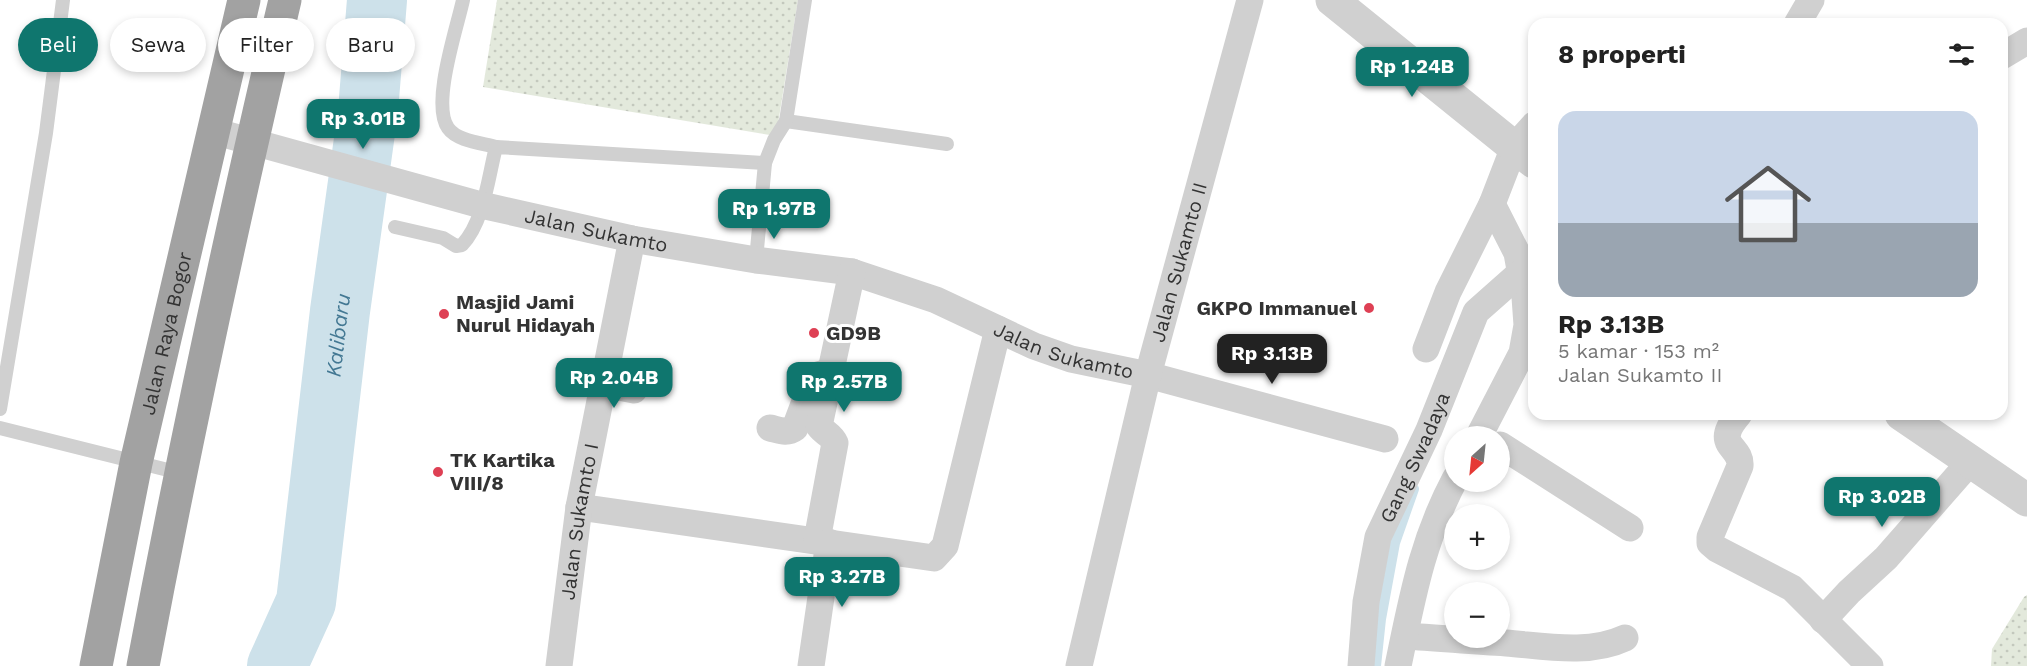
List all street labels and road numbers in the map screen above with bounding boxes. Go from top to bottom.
street label: Jalan Sukamto II [1146,180,1212,345]
street label: Jalan Sukamto [522,203,670,257]
street label: Jalan Raya Bogor [136,249,197,417]
street label: Jalan Sukamto [990,317,1136,384]
street label: Gang Swadaya [1375,389,1455,527]
street label: Jalan Sukamto I [555,441,603,601]

